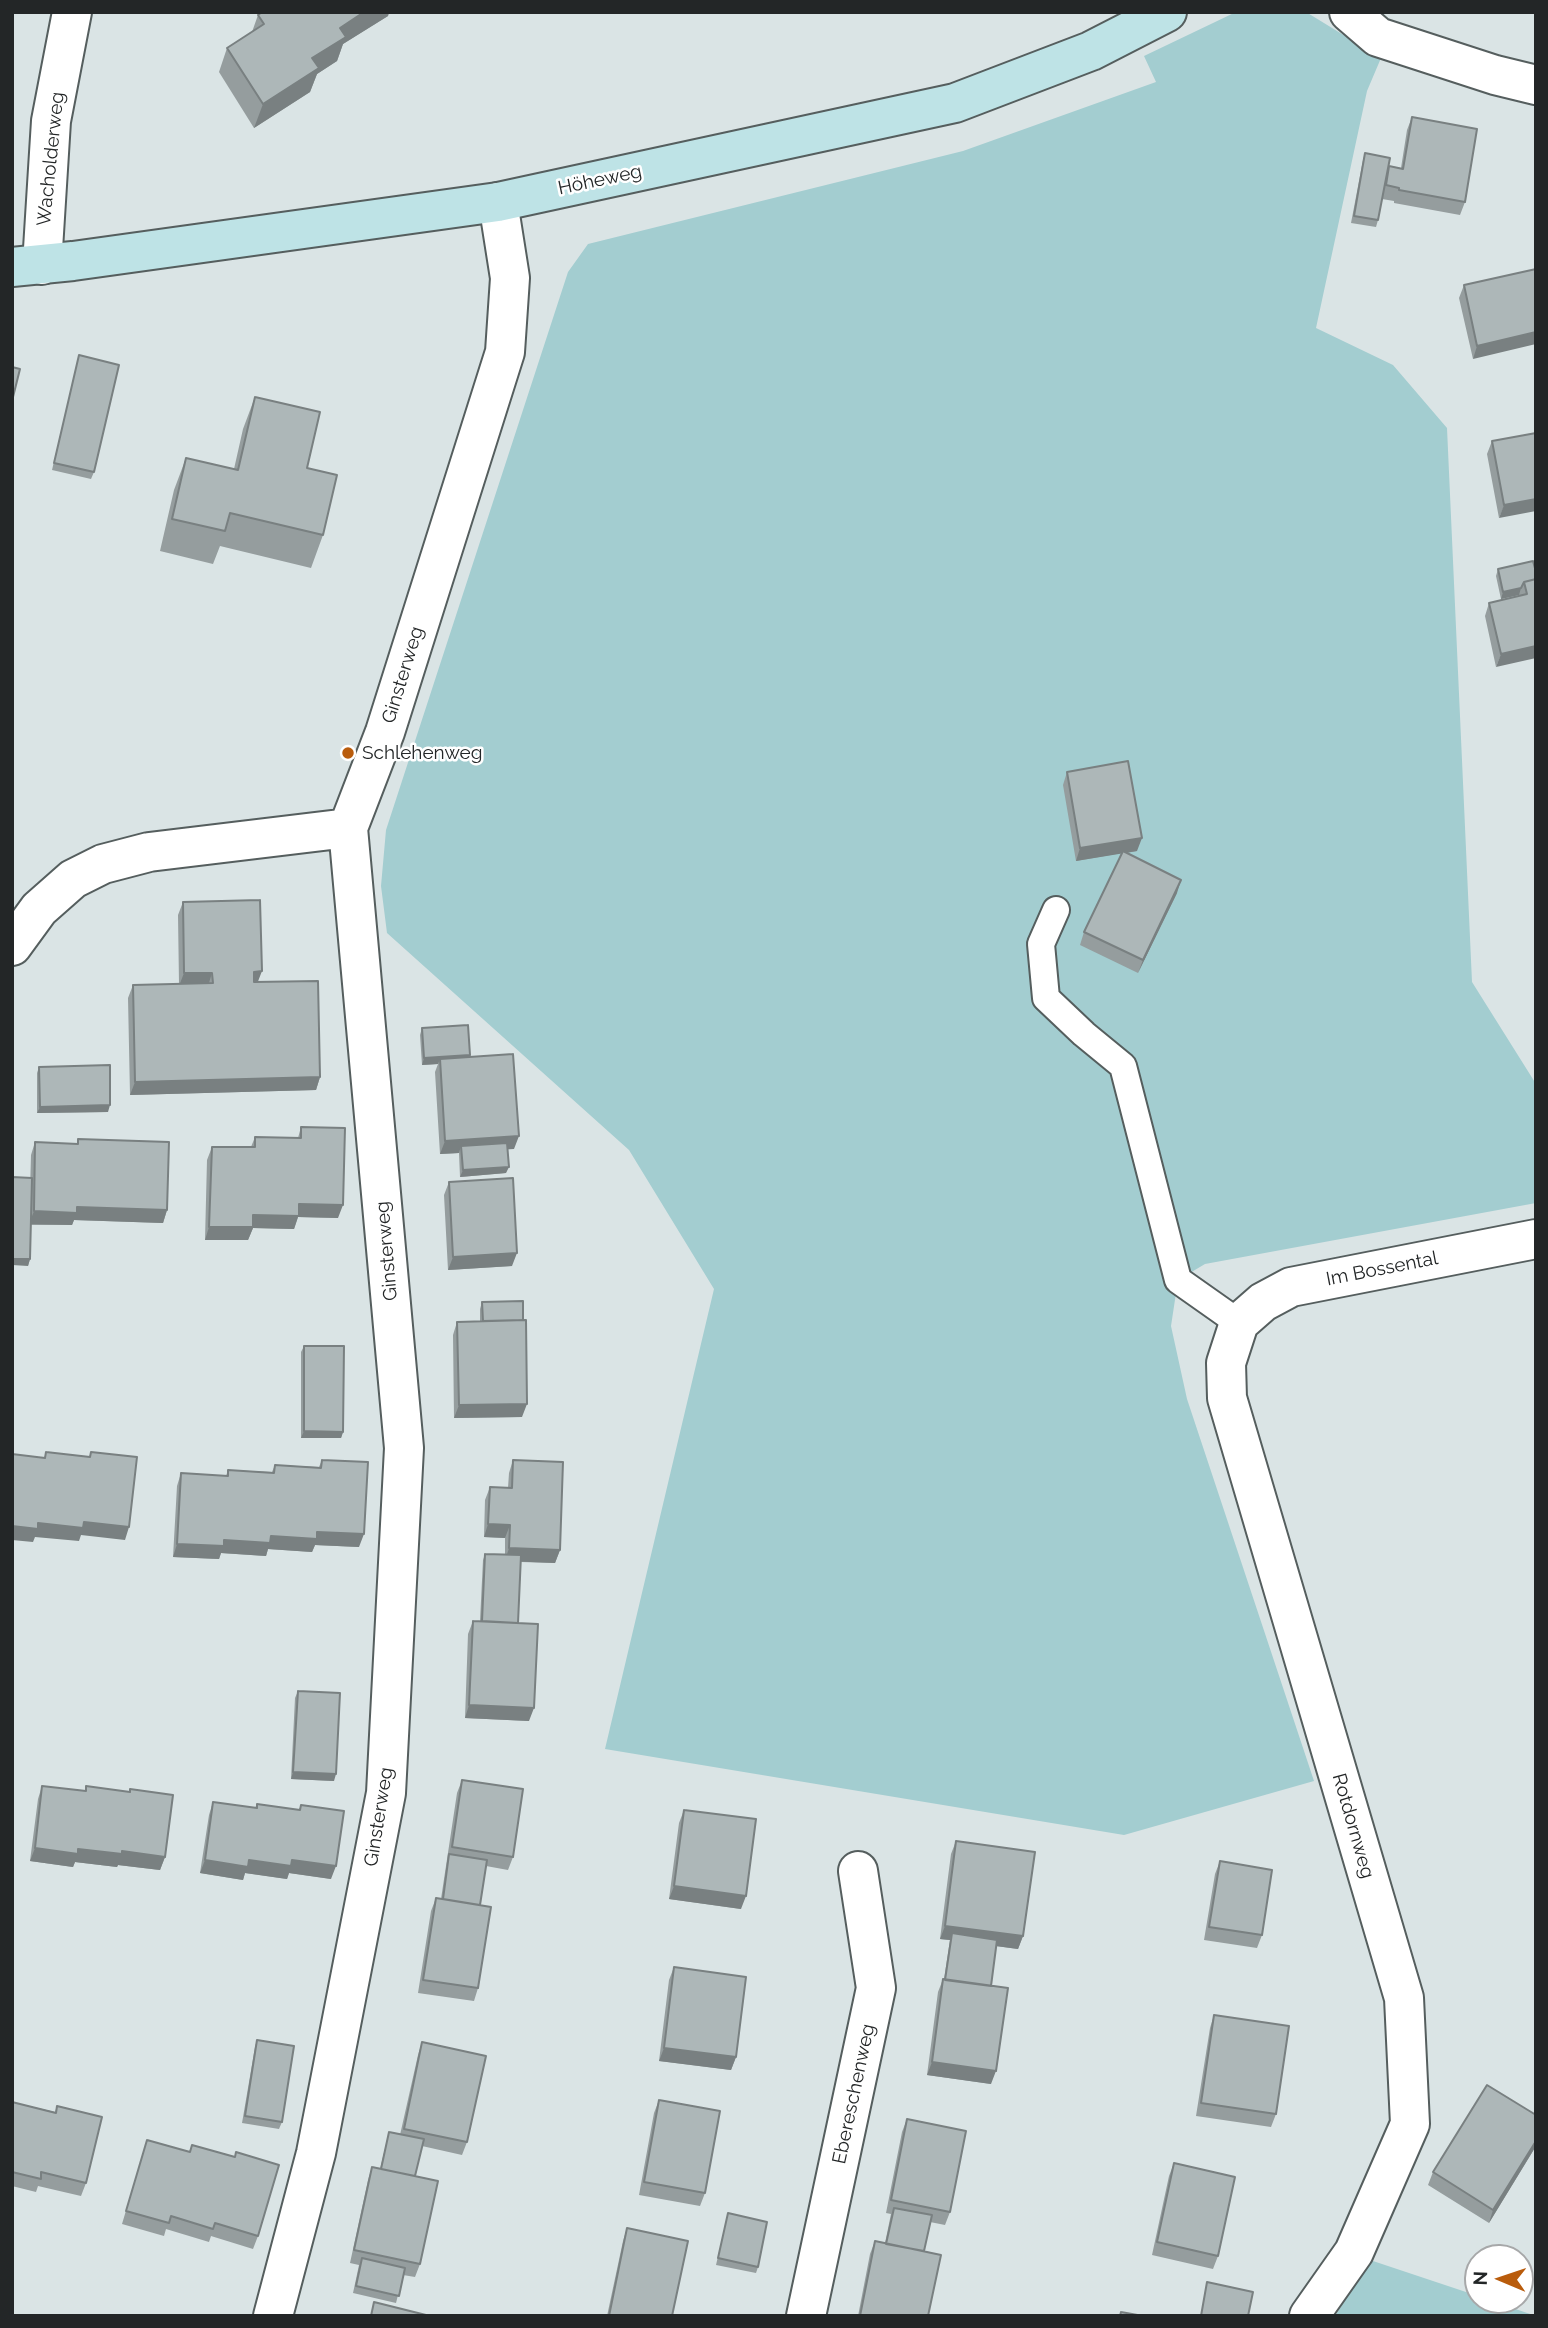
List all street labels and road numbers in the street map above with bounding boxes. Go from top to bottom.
street label: Wacholderweg [33,91,69,227]
street label: Höheweg [556,160,644,200]
street label: Ginsterweg [377,624,429,726]
street label: Ginsterweg [371,1200,403,1302]
street label: Im Bossental [1324,1247,1440,1291]
street label: Ginsterweg [360,1766,398,1868]
street label: Rotdornweg [1327,1771,1379,1881]
street label: Ebereschenweg [828,2022,880,2166]

